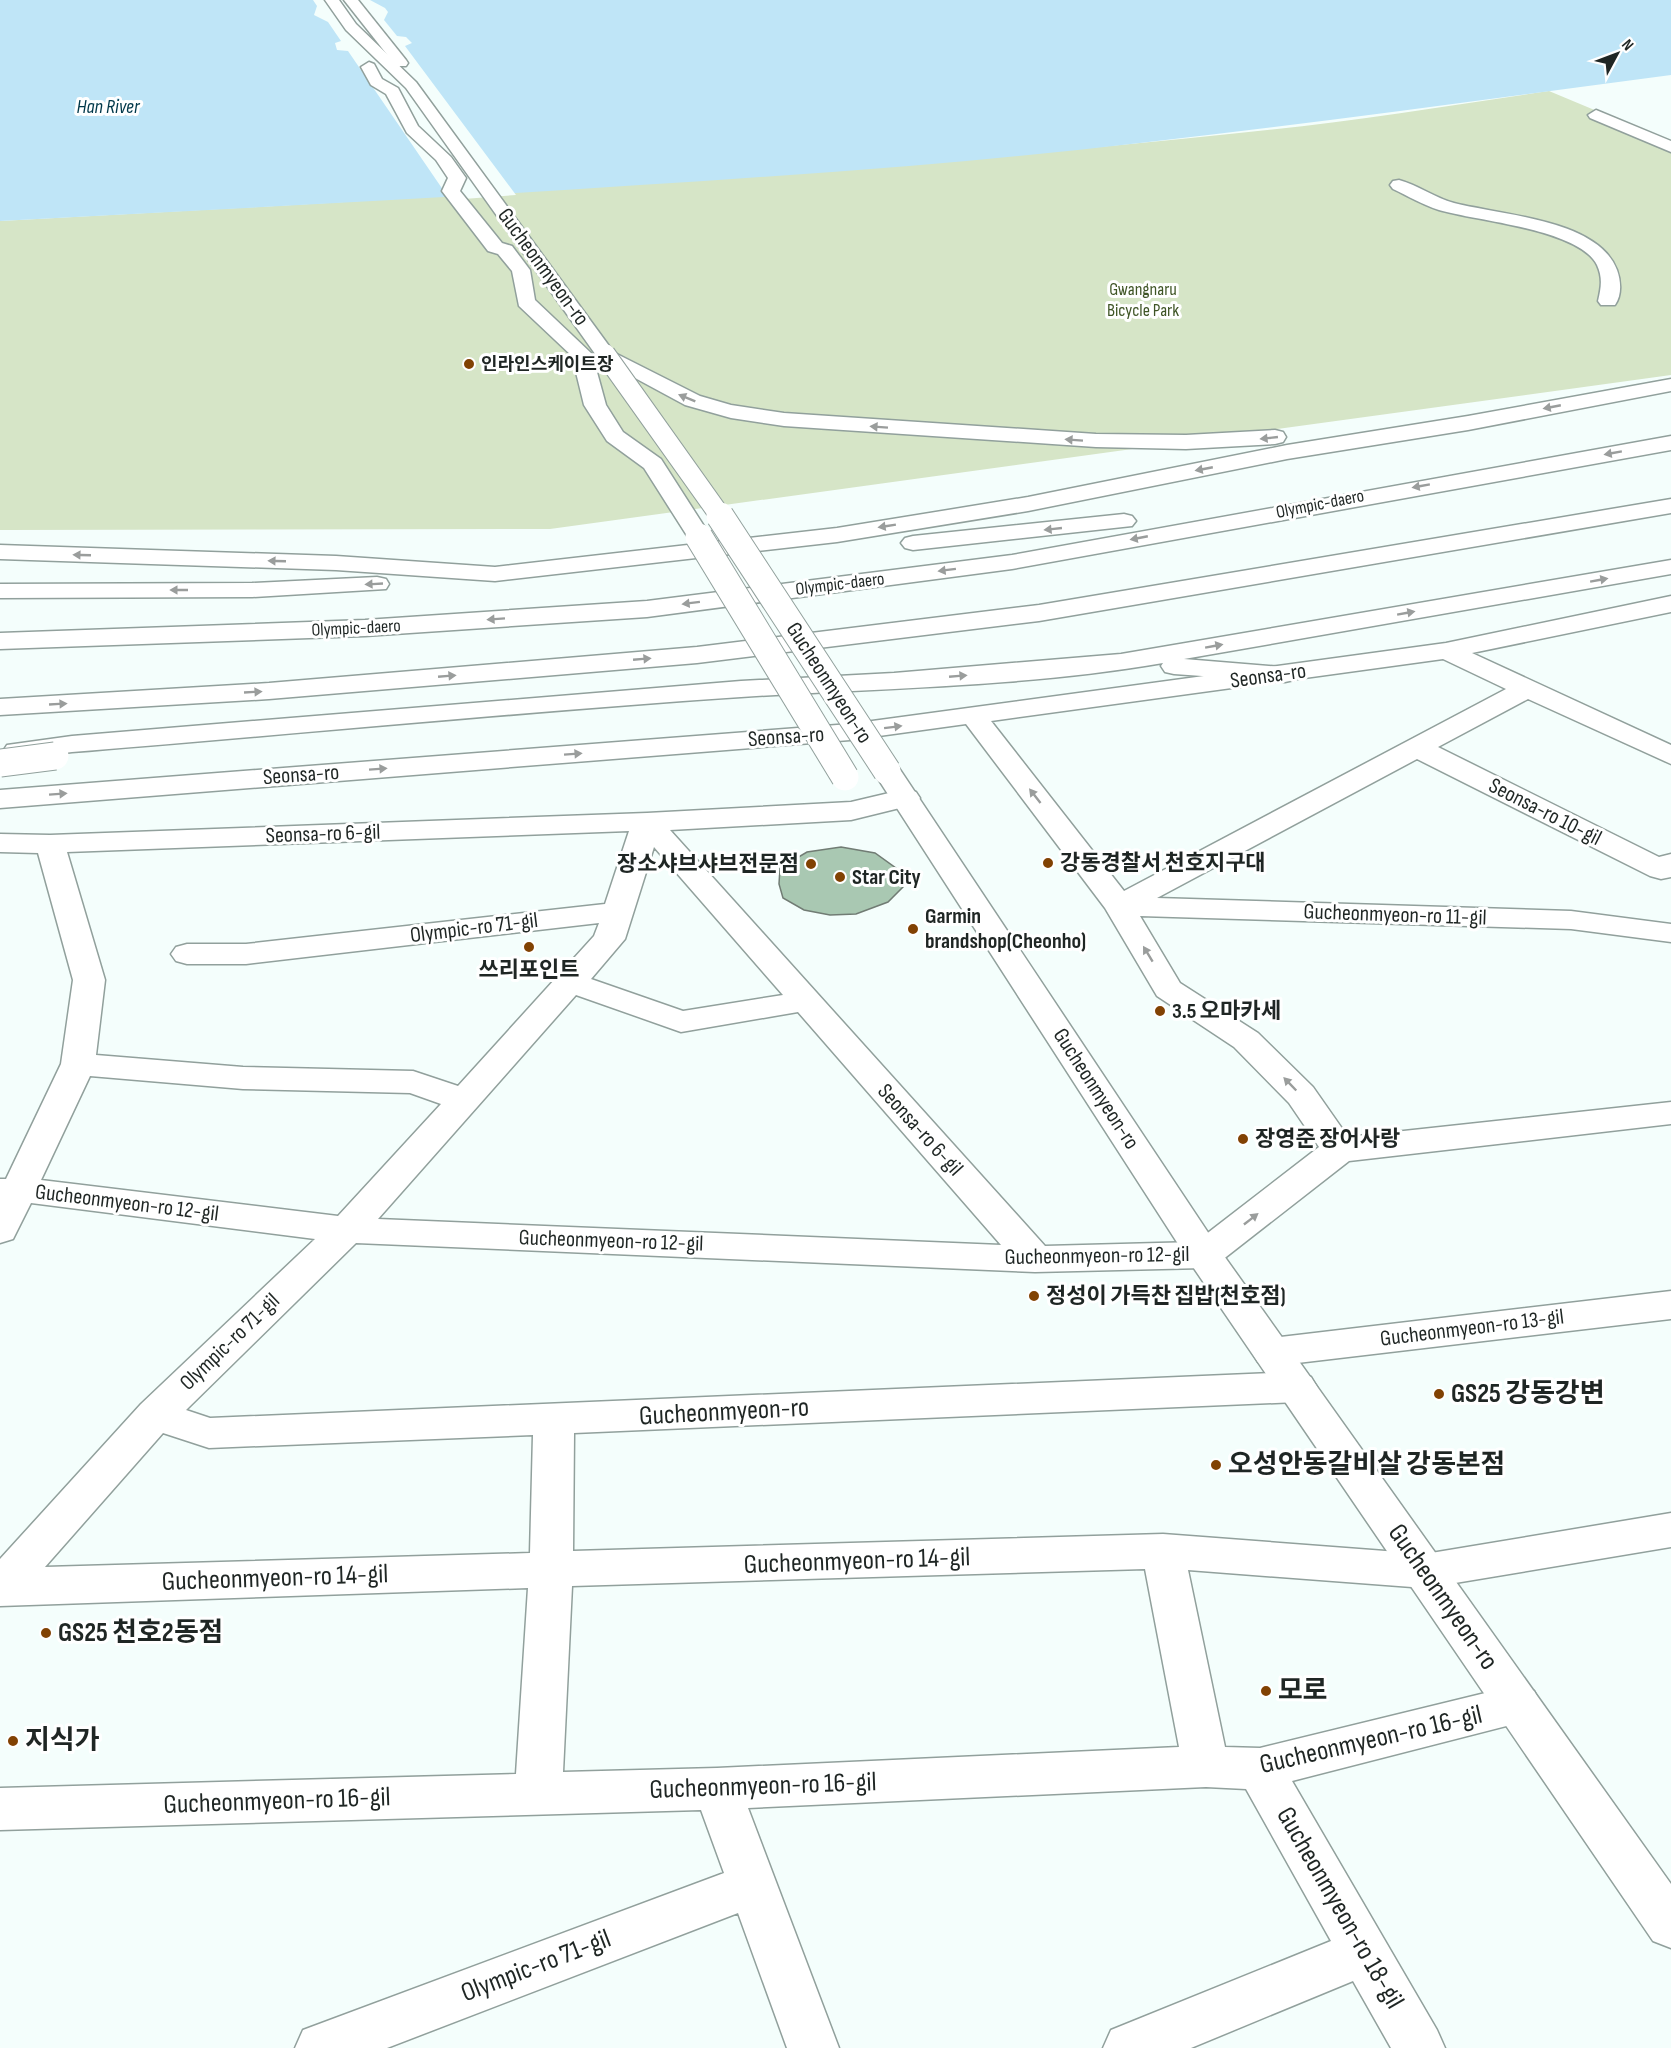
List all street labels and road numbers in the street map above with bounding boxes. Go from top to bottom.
street label: Gucheonmyeon-ro [491,203,595,331]
street label: Olympic-daero [1274,485,1366,523]
street label: Olympic-daero [794,568,886,600]
street label: Olympic-daero [311,615,401,641]
street label: Gucheonmyeon-ro [780,617,878,749]
street label: Seonsa-ro [1228,657,1308,695]
street label: Seonsa-ro [747,721,825,753]
street label: Seonsa-ro [262,759,340,791]
street label: Seonsa-ro 10-gil [1484,772,1606,852]
street label: Seonsa-ro 6-gil [265,819,381,849]
street label: Gucheonmyeon-ro 11-gil [1303,898,1487,932]
street label: Olympic-ro 71-gil [409,907,539,949]
street label: Gucheonmyeon-ro [1047,1023,1145,1155]
street label: Seonsa-ro 6-gil [872,1078,968,1182]
street label: Gucheonmyeon-ro 12-gil [34,1178,220,1228]
street label: Gucheonmyeon-ro 12-gil [518,1224,704,1258]
street label: Gucheonmyeon-ro 12-gil [1004,1241,1190,1271]
street label: Olympic-ro 71-gil [174,1288,286,1396]
street label: Gucheonmyeon-ro 13-gil [1379,1303,1565,1353]
street label: Gucheonmyeon-ro [638,1392,810,1432]
street label: Gucheonmyeon-ro [1381,1518,1505,1676]
street label: Gucheonmyeon-ro 14-gil [743,1541,971,1581]
street label: Gucheonmyeon-ro 14-gil [161,1558,389,1598]
street label: Gucheonmyeon-ro 16-gil [1257,1699,1485,1781]
street label: Gucheonmyeon-ro 16-gil [649,1766,877,1806]
street label: Gucheonmyeon-ro 16-gil [163,1781,391,1821]
street label: Gucheonmyeon-ro 18-gil [1269,1802,1411,2014]
street label: Olympic-ro 71-gil [457,1923,615,2009]

